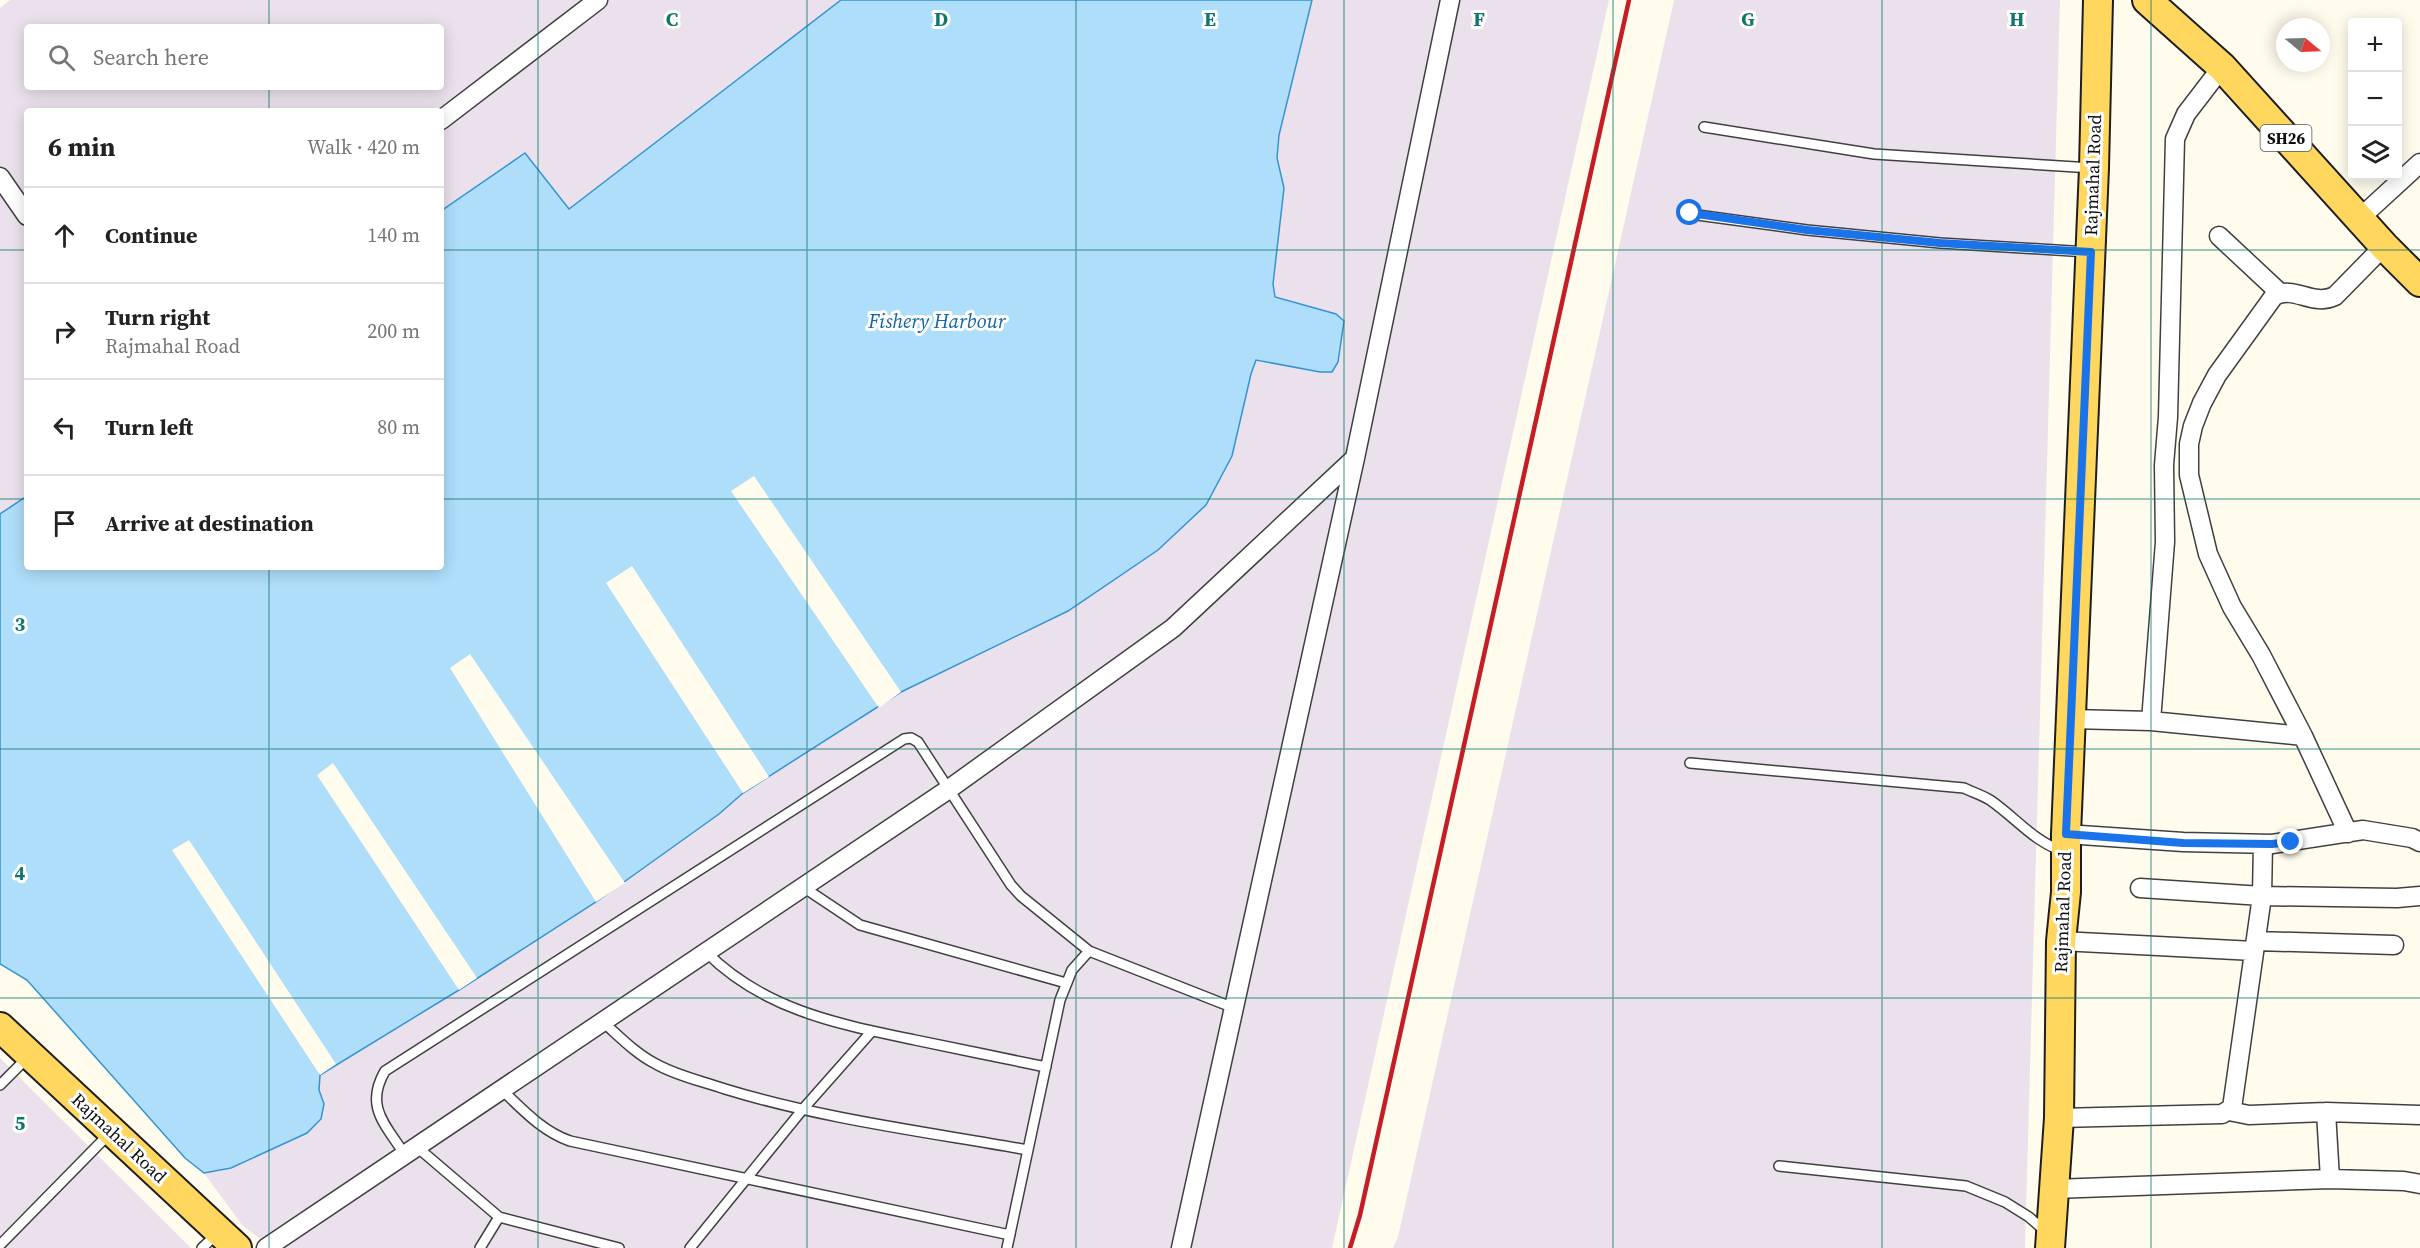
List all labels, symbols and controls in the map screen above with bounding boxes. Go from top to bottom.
text: C [666,5,678,33]
text: D [934,5,948,33]
text: E [1204,5,1216,33]
text: F [1473,5,1485,33]
text: G [1741,5,1755,33]
text: H [2009,5,2025,33]
north arrow [2276,18,2330,72]
map controls [2348,18,2402,180]
button: + [2348,18,2402,72]
search box [24,24,444,90]
icon: search [45,41,78,74]
text: Search here [93,42,209,72]
button: − [2348,72,2402,126]
street label: Rajmahal Road [2078,114,2107,236]
road number: SH26 [2260,125,2312,151]
button: layers [2348,126,2402,180]
text: 6 min [48,129,115,165]
text: Walk · 420 m [307,133,420,161]
route start [1676,199,1702,225]
icon: ahead [48,219,81,252]
text: Continue [105,220,198,250]
text: 140 m [367,221,420,249]
text: Turn right [105,302,210,332]
water label: Fishery Harbour [867,307,1007,335]
icon: right [48,315,81,348]
text: 200 m [367,317,420,345]
text: Rajmahal Road [105,332,240,360]
icon: left [48,411,81,444]
text: Turn left [105,412,193,442]
text: 80 m [377,413,420,441]
icon: arrive [48,507,81,540]
text: Arrive at destination [105,508,314,538]
text: 3 [15,610,26,638]
route end [2277,828,2303,854]
street label: Rajmahal Road [2048,851,2077,973]
text: 4 [15,859,26,887]
street label: Rajmahal Road [66,1087,172,1188]
text: 5 [15,1109,26,1137]

